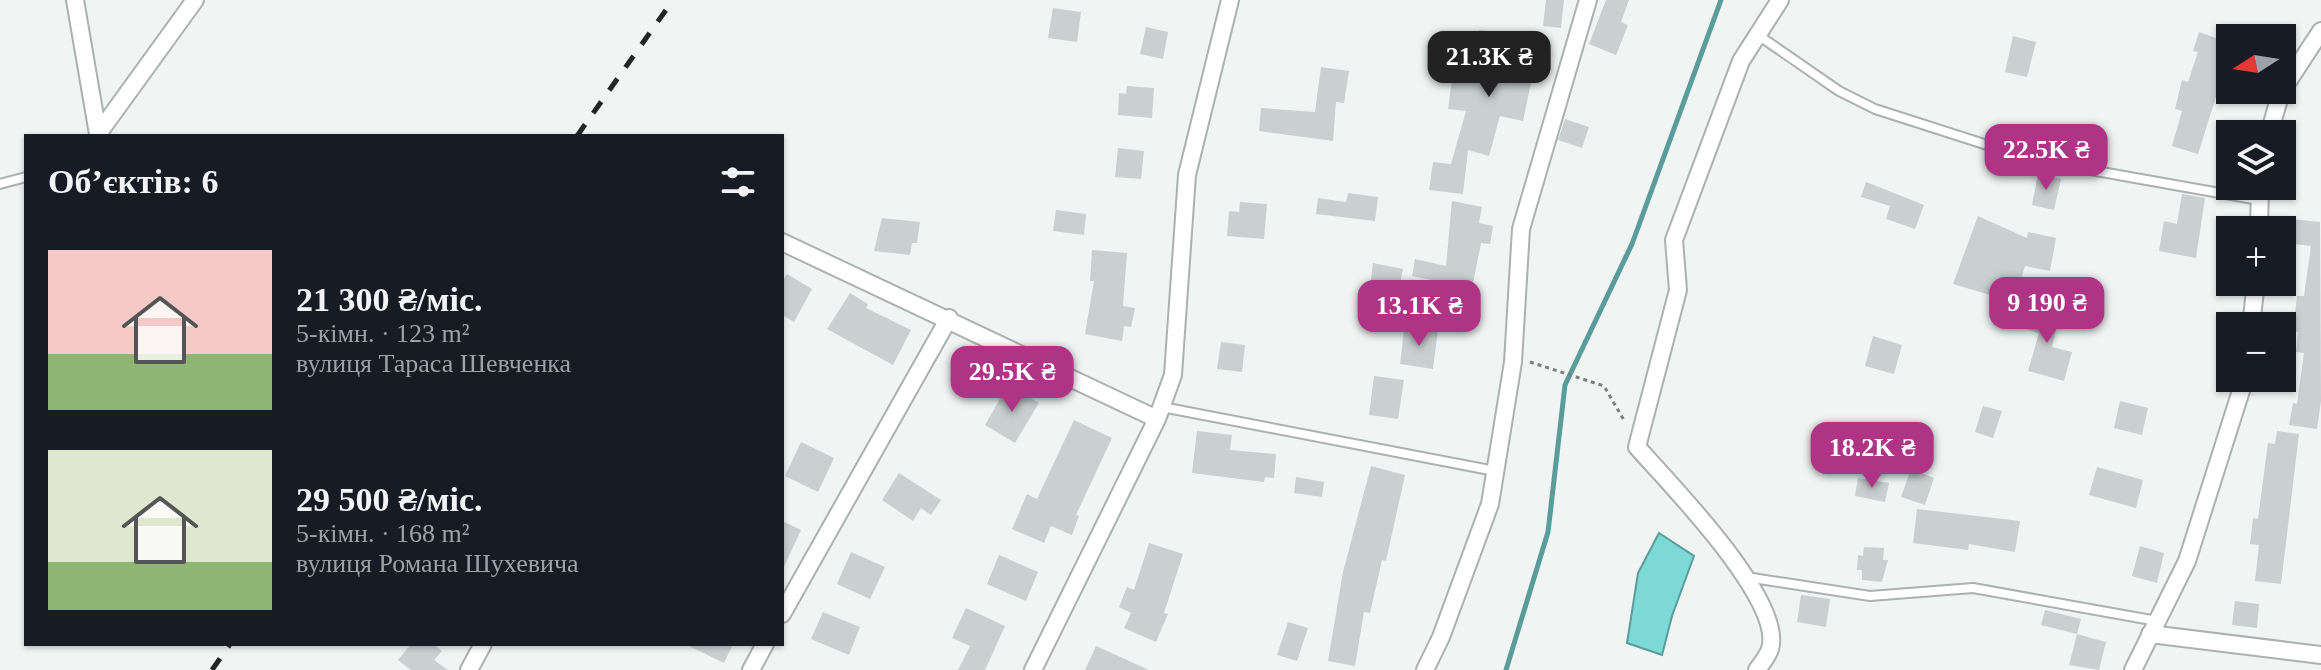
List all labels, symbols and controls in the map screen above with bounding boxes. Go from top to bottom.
north arrow [2216,24,2296,104]
map controls [2216,24,2296,392]
pin: 21.3K ₴ [1415,31,1563,99]
text: 21.3K ₴ [1446,42,1532,71]
button: layers [2216,120,2296,200]
pin: 22.5K ₴ [1972,124,2120,192]
text: 22.5K ₴ [2003,135,2089,164]
icon: filters [716,160,760,204]
text: Об’єктів: 6 [48,163,218,200]
button: + [2216,216,2296,296]
pin: 9 190 ₴ [1973,277,2121,345]
pin: 13.1K ₴ [1345,280,1493,348]
text: 21 300 ₴/міс. [296,281,483,318]
icon: home [112,282,208,378]
text: 9 190 ₴ [2007,288,2087,317]
text: 13.1K ₴ [1376,291,1462,320]
button: − [2216,312,2296,392]
text: 5-кімн. · 123 m² [296,319,470,348]
pin: 29.5K ₴ [938,346,1086,414]
text: вулиця Тараса Шевченка [296,349,571,378]
text: 29.5K ₴ [969,357,1055,386]
pin: 18.2K ₴ [1798,422,1946,490]
text: 18.2K ₴ [1829,433,1915,462]
text: 29 500 ₴/міс. [296,481,483,518]
icon: home [112,482,208,578]
text: 5-кімн. · 168 m² [296,519,470,548]
text: вулиця Романа Шухевича [296,549,579,578]

